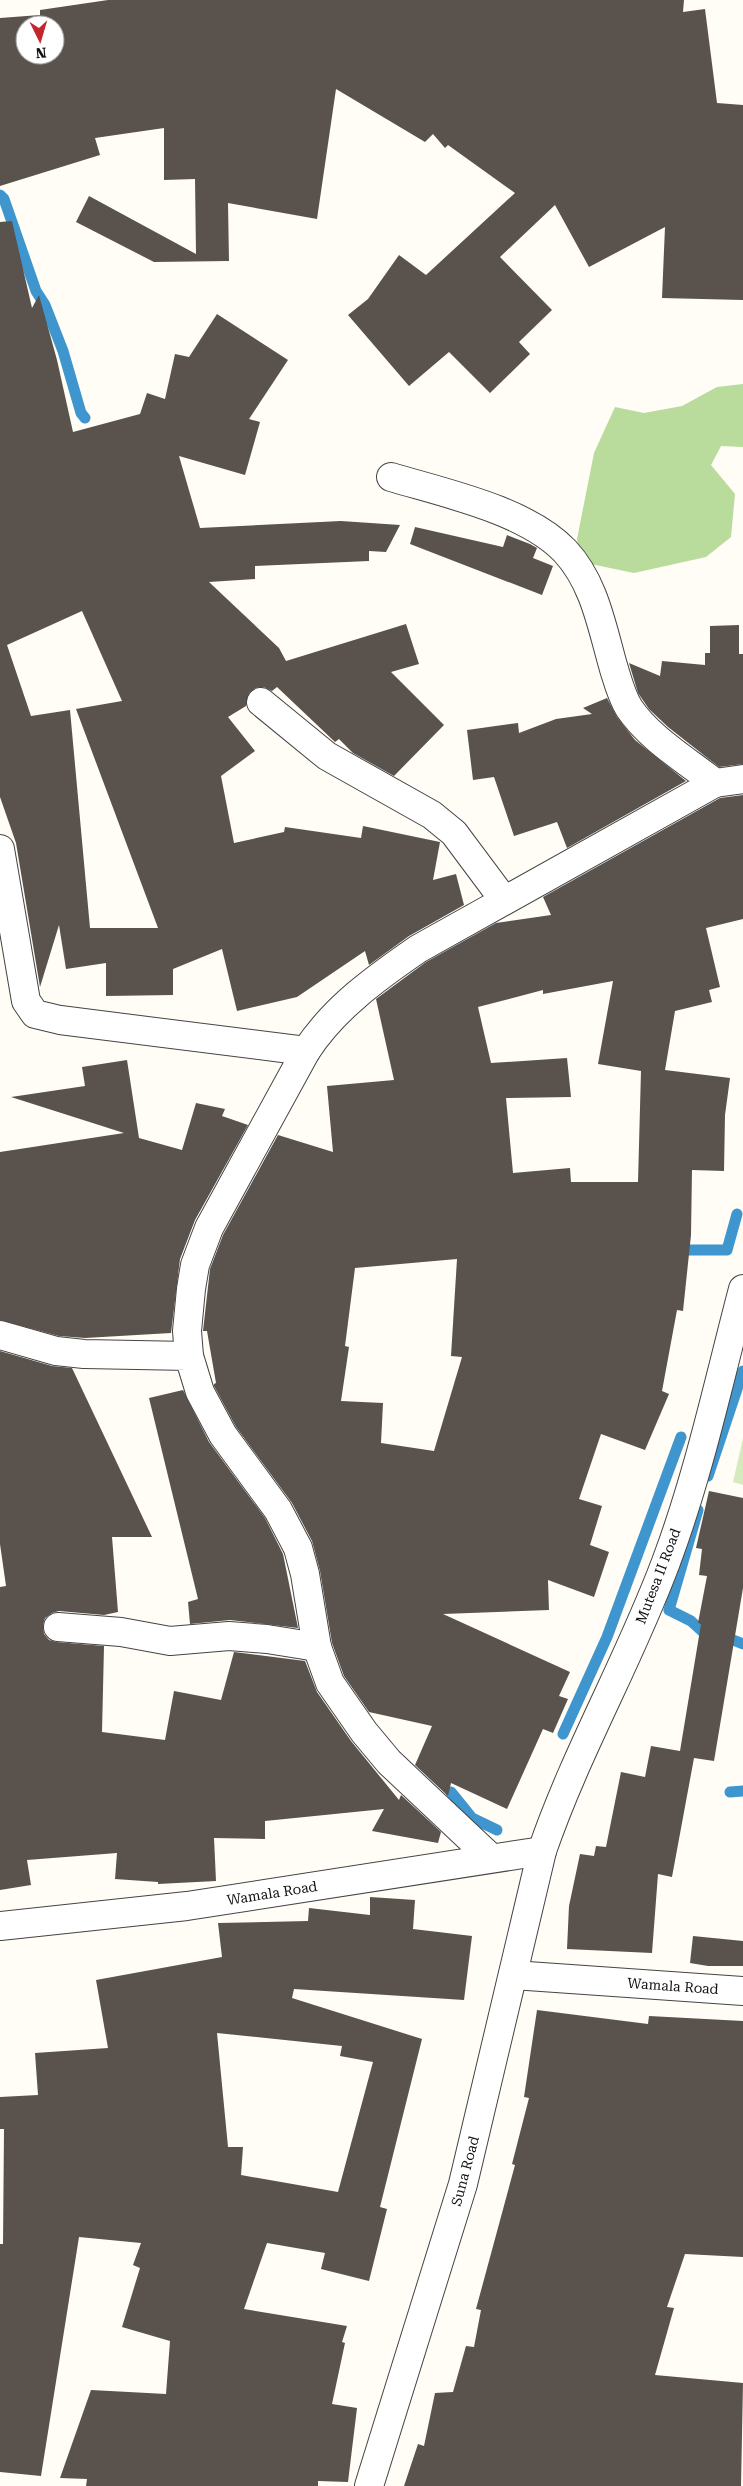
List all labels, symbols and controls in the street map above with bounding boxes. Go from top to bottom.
north arrow [15,15,65,65]
text: N [35,45,47,61]
street label: Mutesa II Road [632,1526,684,1626]
street label: Wamala Road [226,1878,318,1908]
street label: Wamala Road [627,1975,719,1997]
street label: Suna Road [448,2134,482,2208]

